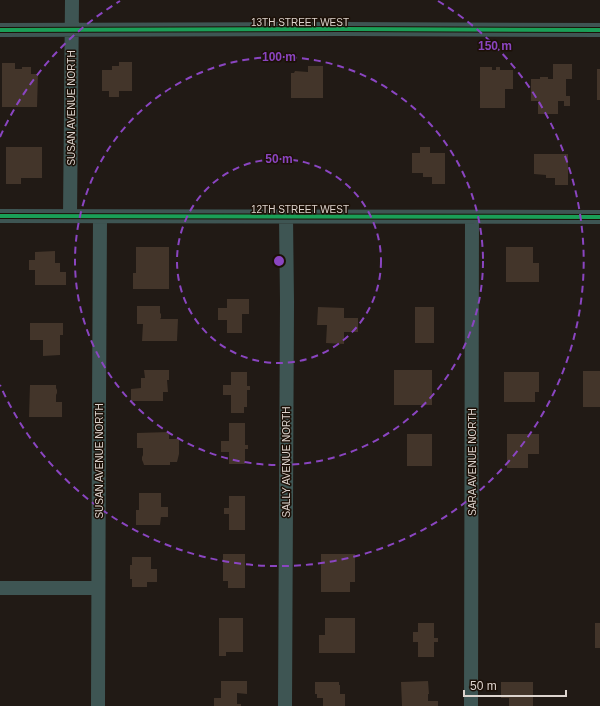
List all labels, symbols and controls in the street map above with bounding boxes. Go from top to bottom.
street label: 13TH STREET WEST [251,17,349,28]
text: 150 m [478,39,512,53]
street label: SUSAN AVENUE NORTH [66,50,77,166]
text: 100 m [262,50,296,64]
text: 50 m [265,152,293,166]
street label: 12TH STREET WEST [251,204,349,215]
centre of rings [272,254,286,268]
street label: SUSAN AVENUE NORTH [94,403,105,519]
street label: SALLY AVENUE NORTH [281,407,292,517]
street label: SARA AVENUE NORTH [467,408,478,516]
scale bar [464,672,566,698]
text: 50 m [470,679,497,693]

